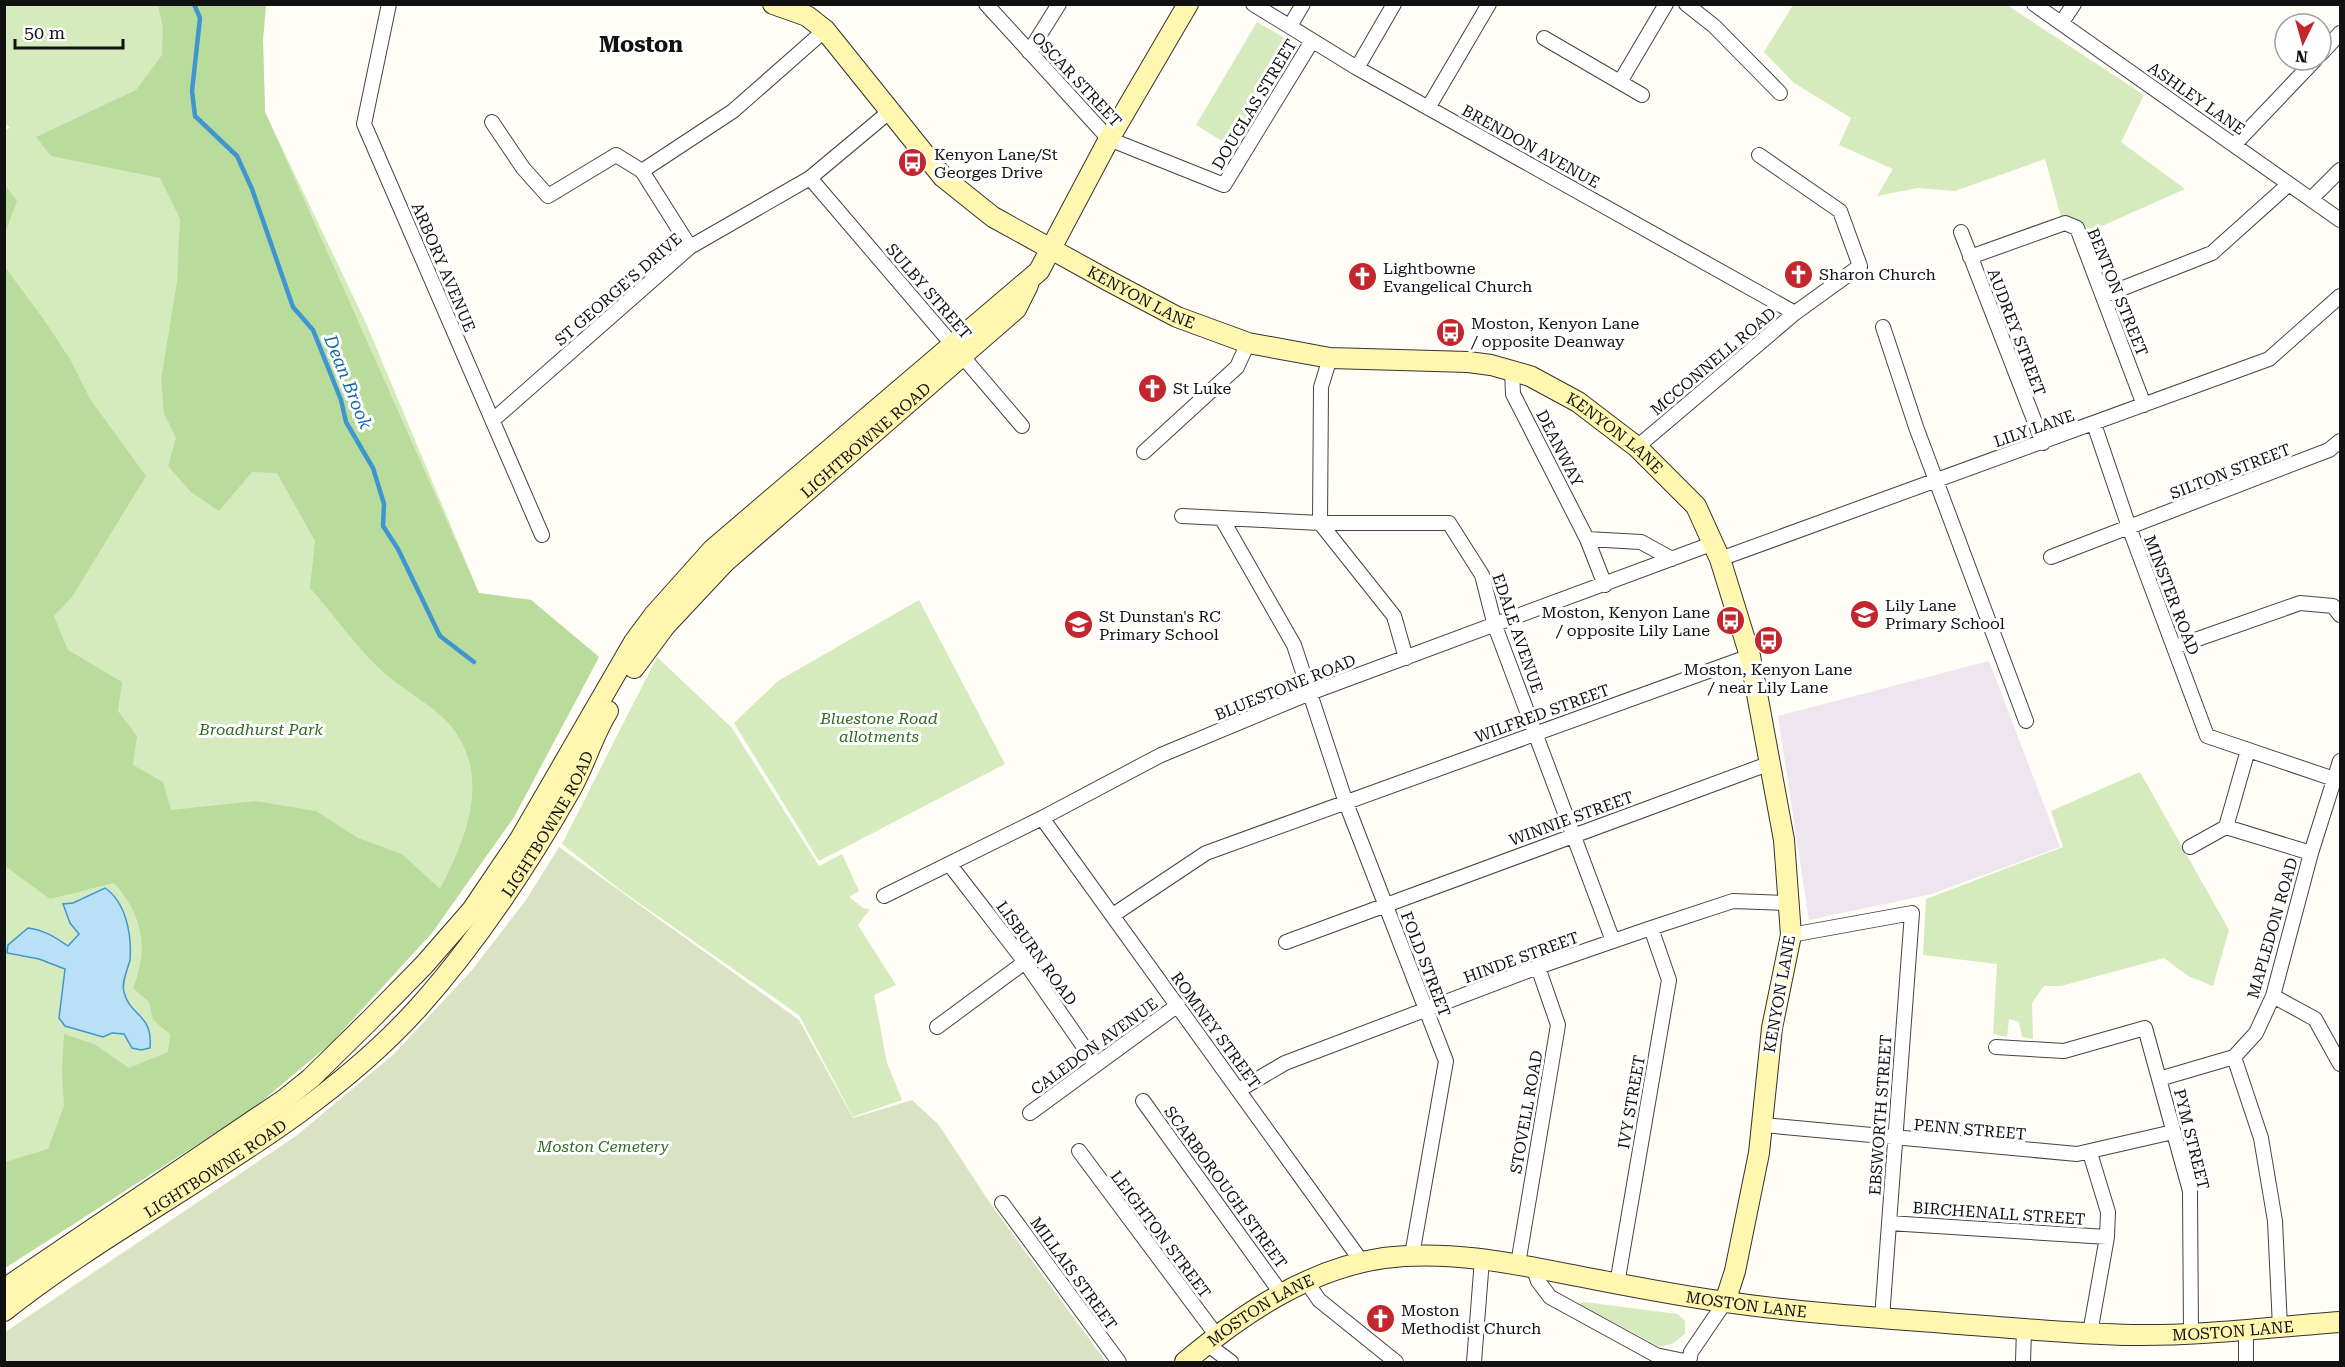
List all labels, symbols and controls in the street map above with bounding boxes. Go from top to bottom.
scale bar [15,12,123,50]
north arrow [2273,12,2333,72]
text: 50 m [24,22,65,43]
street label: OSCAR STREET [1028,28,1126,131]
district label: Moston [599,32,683,57]
street label: DOUGLAS STREET [1208,36,1301,173]
text: N [2295,46,2309,66]
street label: ASHLEY LANE [2145,58,2249,139]
street label: BRENDON AVENUE [1459,101,1603,192]
place label: Kenyon Lane/St Georges Drive [934,145,1058,182]
bus stop icon: Kenyon Lane/St Georges Drive [897,147,929,179]
street label: ARBORY AVENUE [408,200,479,335]
street label: BENTON STREET [2083,225,2152,359]
street label: ST GEORGE'S DRIVE [551,229,686,350]
street label: SULBY STREET [882,240,976,343]
church icon: Sharon Church [1782,258,1814,290]
place label: Lightbowne Evangelical Church [1383,259,1532,296]
church icon: Lightbowne Evangelical Church [1346,261,1378,293]
street label: KENYON LANE [1084,262,1198,333]
place label: Sharon Church [1819,265,1936,284]
street label: AUDREY STREET [1984,266,2050,399]
street label: MCCONNELL ROAD [1647,303,1780,419]
place label: Moston, Kenyon Lane / opposite Deanway [1470,314,1640,351]
bus stop icon: Moston, Kenyon Lane / opposite Deanway [1434,316,1466,348]
water label: Dean Brook [320,331,377,432]
church icon: St Luke [1136,372,1168,404]
street label: LIGHTBOWNE ROAD [797,379,935,502]
place label: St Luke [1173,379,1231,398]
street label: KENYON LANE [1563,389,1667,477]
street label: LILY LANE [1991,406,2077,451]
street label: DEANWAY [1532,407,1587,490]
street label: SILTON STREET [2167,440,2293,503]
street label: MINSTER ROAD [2140,533,2203,658]
street label: EDALE AVENUE [1488,571,1547,696]
place label: Lily Lane Primary School [1885,596,2005,633]
school or university icon: Lily Lane Primary School [1848,598,1880,630]
place label: Moston, Kenyon Lane / opposite Lily Lane [1542,603,1710,640]
bus stop icon: Moston, Kenyon Lane / opposite Lily Lane [1715,605,1747,637]
place label: St Dunstan's RC Primary School [1099,607,1221,644]
school or university icon: St Dunstan's RC Primary School [1062,609,1094,641]
bus stop icon: Moston, Kenyon Lane / near Lily Lane [1752,625,1784,657]
street label: BLUESTONE ROAD [1212,650,1359,724]
place label: Moston, Kenyon Lane / near Lily Lane [1684,660,1852,697]
street label: WILFRED STREET [1472,680,1612,747]
park label: Bluestone Road allotments [819,709,938,746]
park label: Broadhurst Park [198,720,323,739]
street label: LIGHTBOWNE ROAD [498,748,597,901]
street label: WINNIE STREET [1506,787,1636,850]
street label: MAPLEDON ROAD [2243,856,2302,1001]
street label: LISBURN ROAD [992,897,1081,1009]
street label: FOLD STREET [1397,909,1454,1020]
street label: HINDE STREET [1461,928,1582,987]
street label: KENYON LANE [1760,934,1799,1054]
street label: ROMNEY STREET [1167,968,1264,1093]
street label: CALEDON AVENUE [1027,994,1162,1099]
street label: EBSWORTH STREET [1865,1034,1896,1196]
street label: STOVELL ROAD [1506,1049,1547,1175]
street label: IVY STREET [1614,1053,1649,1151]
street label: PYM STREET [2170,1087,2213,1192]
street label: SCARBOROUGH STREET [1160,1102,1291,1272]
street label: PENN STREET [1913,1115,2027,1144]
street label: LIGHTBOWNE ROAD [141,1116,290,1222]
park label: Moston Cemetery [536,1137,670,1156]
street label: LEIGHTON STREET [1107,1167,1215,1302]
street label: BIRCHENALL STREET [1912,1198,2086,1229]
street label: MILLAIS STREET [1026,1213,1121,1334]
street label: MOSTON LANE [1204,1270,1317,1350]
street label: MOSTON LANE [1684,1287,1808,1322]
place label: Moston Methodist Church [1401,1301,1541,1338]
church icon: Moston Methodist Church [1364,1303,1396,1335]
street label: MOSTON LANE [2172,1317,2295,1345]

